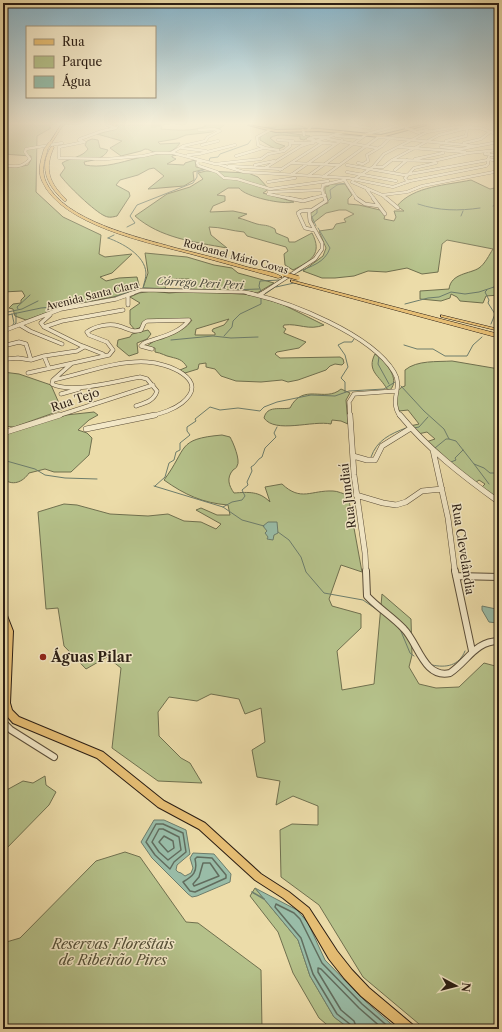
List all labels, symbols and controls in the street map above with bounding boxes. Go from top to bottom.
legend [26,26,156,98]
text: Rua [62,34,85,49]
text: Parque [62,54,103,69]
text: Água [61,73,92,89]
street label: Rodoanel Mário Covas [182,236,290,277]
water label: Córrego Peri Peri [156,274,245,292]
street label: Avenida Santa Clara [44,278,140,314]
street label: Rua Tejo [48,384,101,415]
street label: Rua Jundiaí [336,462,359,530]
street label: Rua Clevelândia [449,502,478,596]
place label: Águas Pilar [50,647,132,666]
marker: Águas Pilar [38,652,48,662]
park label: Reservas Florestais de Ribeirão Pires [51,935,175,969]
north arrow [436,966,476,1006]
text: N [458,982,473,993]

